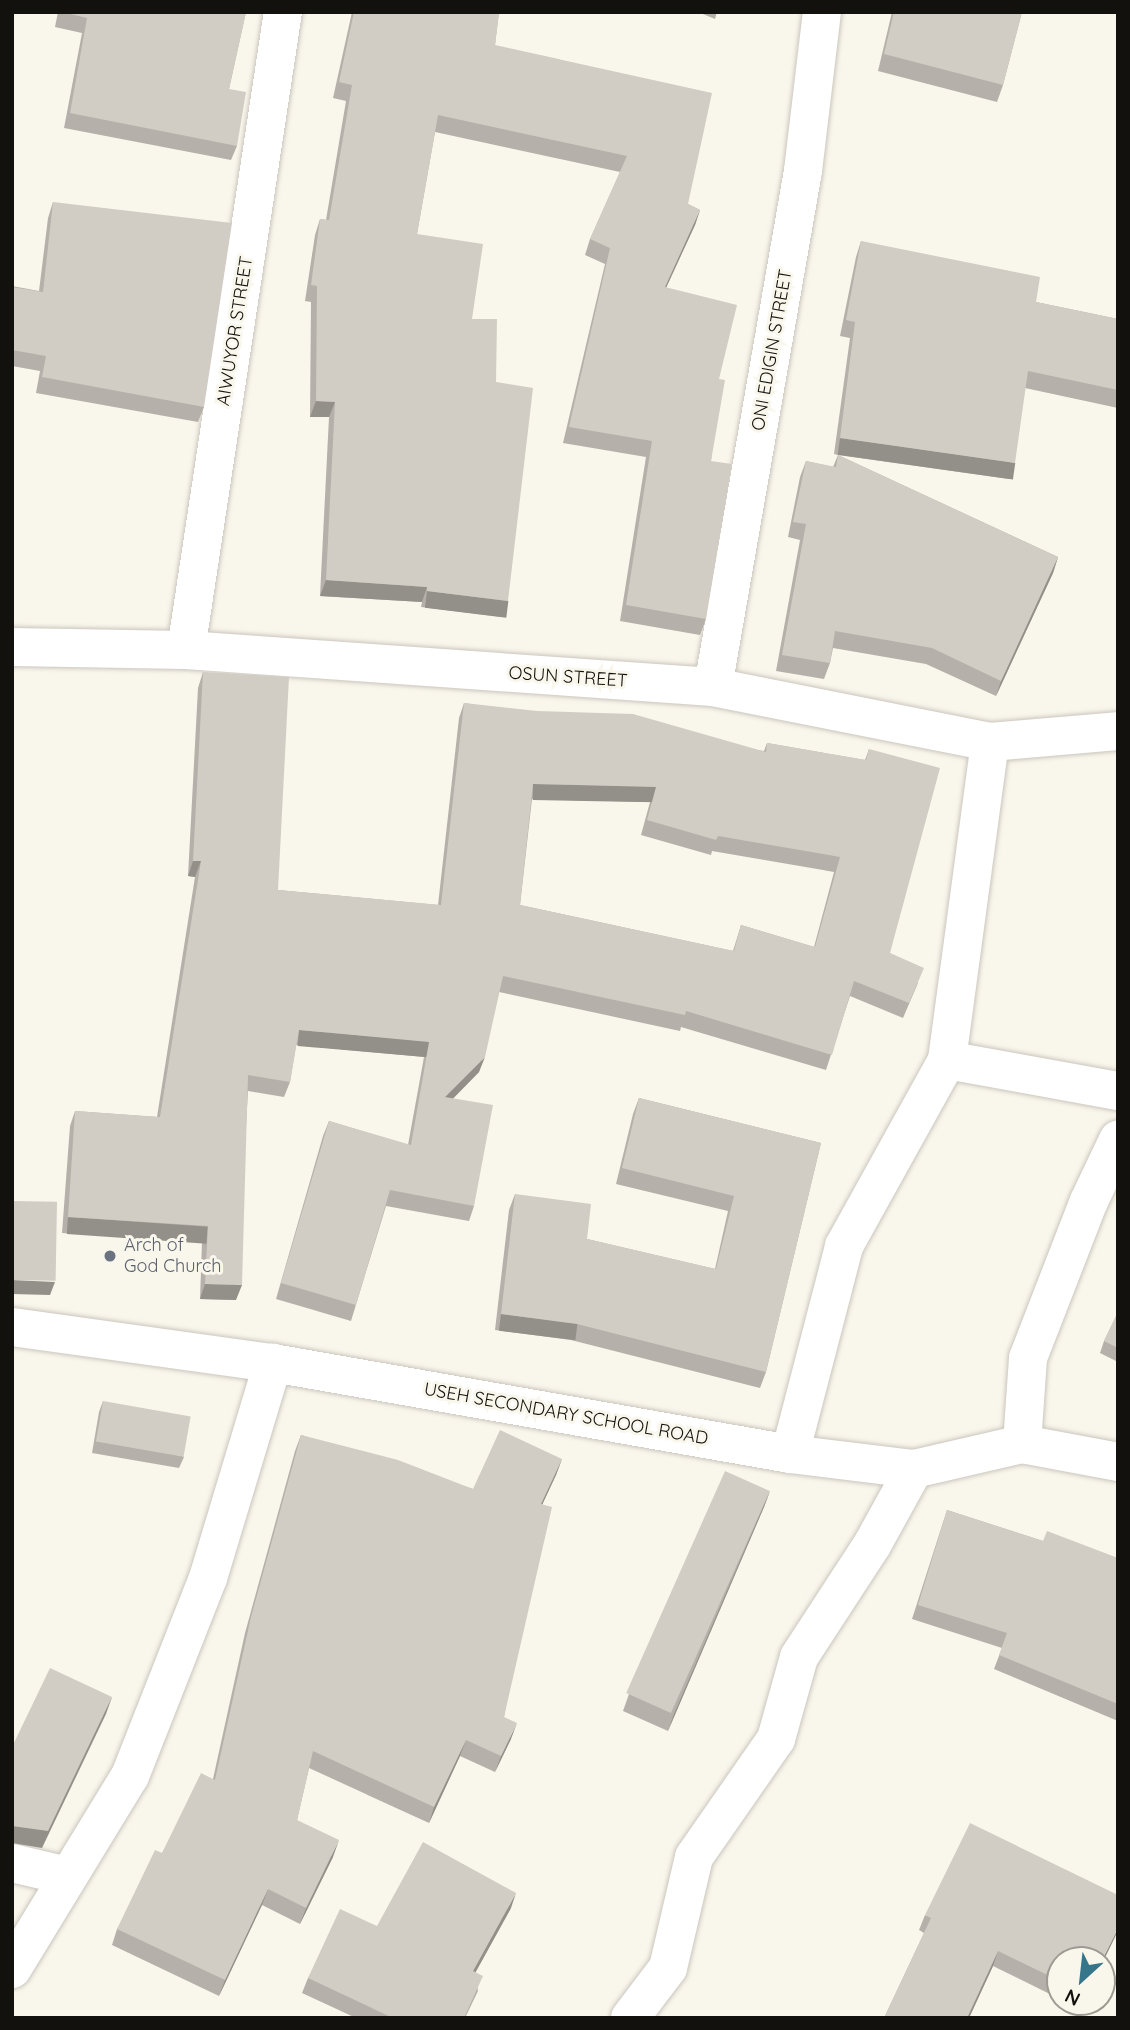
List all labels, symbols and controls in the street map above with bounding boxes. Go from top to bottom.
street label: AIWUYOR STREET [213,255,257,407]
street label: ONI EDIGIN STREET [747,268,797,432]
street label: OSUN STREET [508,662,628,692]
place label: Arch of God Church [124,1235,222,1278]
marker: Arch of God Church [102,1248,118,1264]
street label: USEH SECONDARY SCHOOL ROAD [422,1378,710,1450]
north arrow [1046,1946,1116,2016]
text: N [1061,1984,1084,2012]

